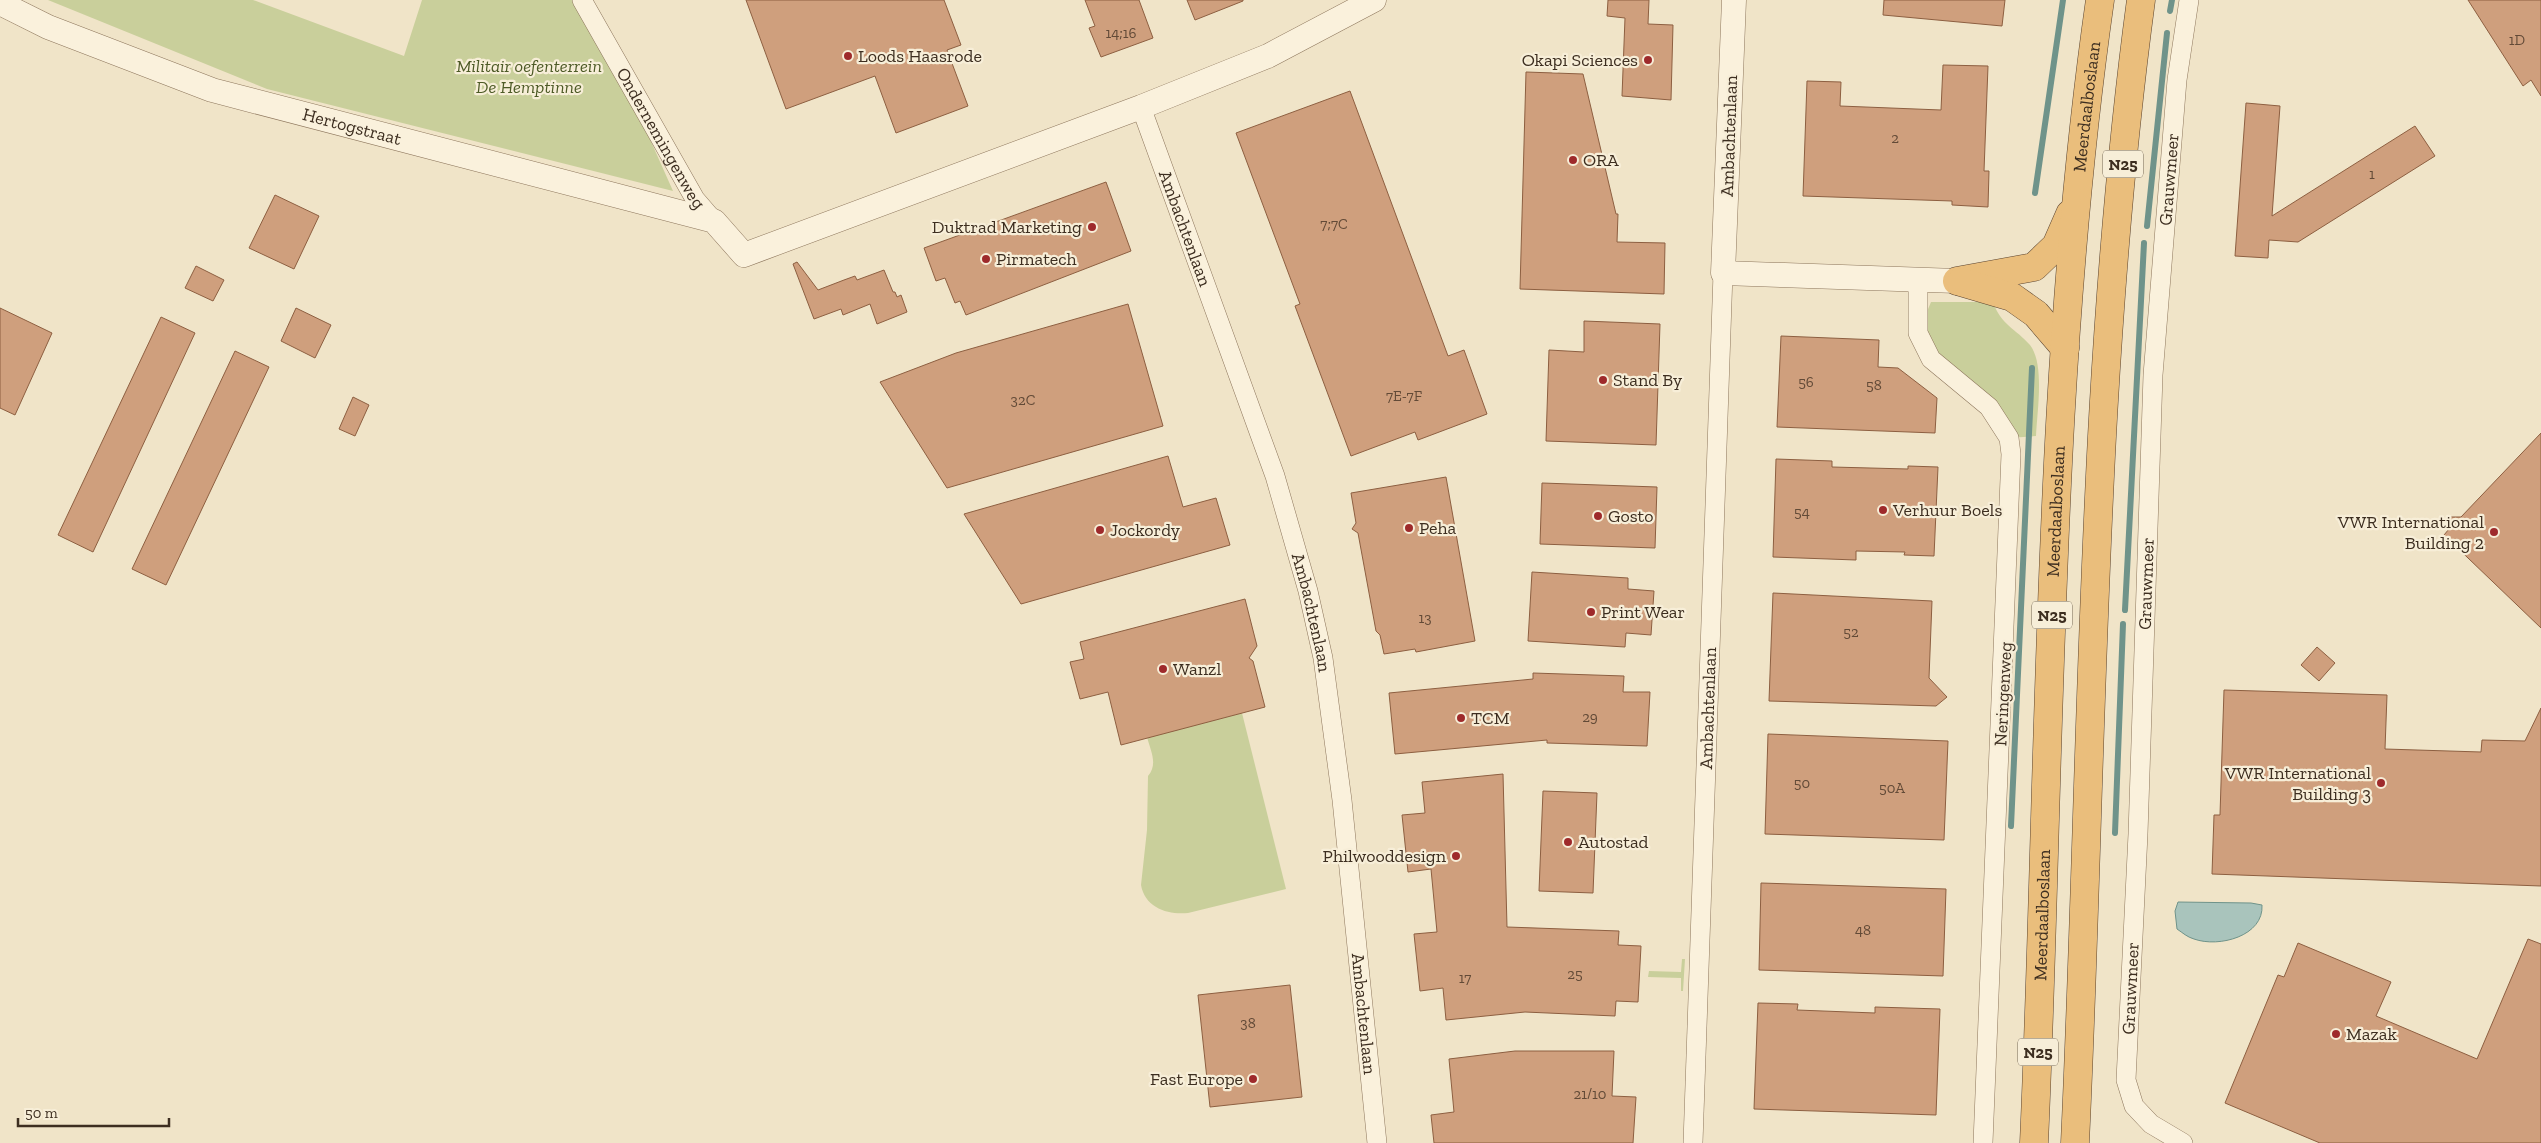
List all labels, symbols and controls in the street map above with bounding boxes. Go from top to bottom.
house number: 14;16 [1105,24,1137,42]
house number: 1D [2509,31,2525,49]
street label: Meerdaalboslaan [2068,39,2105,173]
place label: Loods Haasrode [858,45,982,67]
place label: Okapi Sciences [1522,49,1638,71]
marker: Loods Haasrode [842,50,854,62]
marker: Okapi Sciences [1642,54,1654,66]
park label: Militair oefenterrein De Hemptinne [456,55,602,98]
street label: Ondernemingenweg [612,64,710,214]
street label: Ambachtenlaan [1716,74,1742,197]
street label: Hertogstraat [300,103,404,150]
house number: 2 [1891,129,1899,147]
street label: Grauwmeer [2154,132,2184,226]
place label: ORA [1583,149,1619,171]
road number: N25 [2103,150,2143,178]
marker: ORA [1567,154,1579,166]
house number: 1 [2369,165,2375,183]
street label: Ambachtenlaan [1154,167,1216,290]
house number: 7;7C [1320,215,1348,233]
place label: Duktrad Marketing [932,216,1082,238]
marker: Duktrad Marketing [1086,221,1098,233]
place label: Pirmatech [996,248,1077,270]
marker: Pirmatech [980,253,992,265]
place label: Stand By [1613,369,1683,391]
house number: 56 [1798,373,1814,391]
marker: Stand By [1597,374,1609,386]
house number: 58 [1866,376,1882,394]
house number: 7E-7F [1386,387,1423,405]
house number: 32C [1011,391,1035,409]
street label: Meerdaalboslaan [2042,445,2070,577]
place label: Verhuur Boels [1892,499,2002,521]
house number: 54 [1794,503,1810,521]
marker: Verhuur Boels [1877,504,1889,516]
place label: Gosto [1608,505,1653,527]
marker: Gosto [1592,510,1604,522]
place label: VWR International Building 2 [2337,511,2484,554]
place label: Peha [1419,517,1456,539]
place label: Jockordy [1110,519,1181,541]
marker: Peha [1403,522,1415,534]
marker: Jockordy [1094,524,1106,536]
marker: VWR International Building 2 [2488,526,2500,538]
street label: Grauwmeer [2134,537,2159,630]
street label: Ambachtenlaan [1287,550,1336,674]
place label: Print Wear [1601,601,1685,623]
road number: N25 [2032,602,2072,628]
marker: Print Wear [1585,606,1597,618]
house number: 13 [1418,609,1432,627]
house number: 52 [1843,623,1859,641]
street label: Neringenweg [1989,641,2017,747]
street label: Ambachtenlaan [1695,646,1721,770]
place label: Wanzl [1173,658,1221,680]
marker: Wanzl [1157,663,1169,675]
place label: TCM [1471,707,1510,729]
house number: 29 [1582,708,1598,726]
marker: TCM [1455,712,1467,724]
place label: VWR International Building 3 [2224,762,2371,805]
house number: 50 [1794,774,1810,792]
marker: VWR International Building 3 [2375,777,2387,789]
house number: 50A [1879,779,1905,797]
place label: Autostad [1578,831,1649,853]
marker: Autostad [1562,836,1574,848]
place label: Philwooddesign [1323,845,1447,867]
street label: Meerdaalboslaan [2029,849,2055,981]
marker: Philwooddesign [1450,850,1462,862]
house number: 48 [1855,921,1871,939]
street label: Grauwmeer [2117,942,2144,1035]
street label: Ambachtenlaan [1347,952,1381,1076]
house number: 25 [1567,965,1583,983]
house number: 17 [1459,969,1471,987]
house number: 38 [1240,1014,1256,1032]
place label: Mazak [2346,1023,2397,1045]
marker: Mazak [2330,1028,2342,1040]
road number: N25 [2018,1038,2058,1066]
place label: Fast Europe [1150,1068,1243,1090]
marker: Fast Europe [1247,1073,1259,1085]
house number: 21/10 [1573,1085,1607,1103]
scale bar [18,1096,169,1128]
text: 50 m [25,1104,58,1122]

